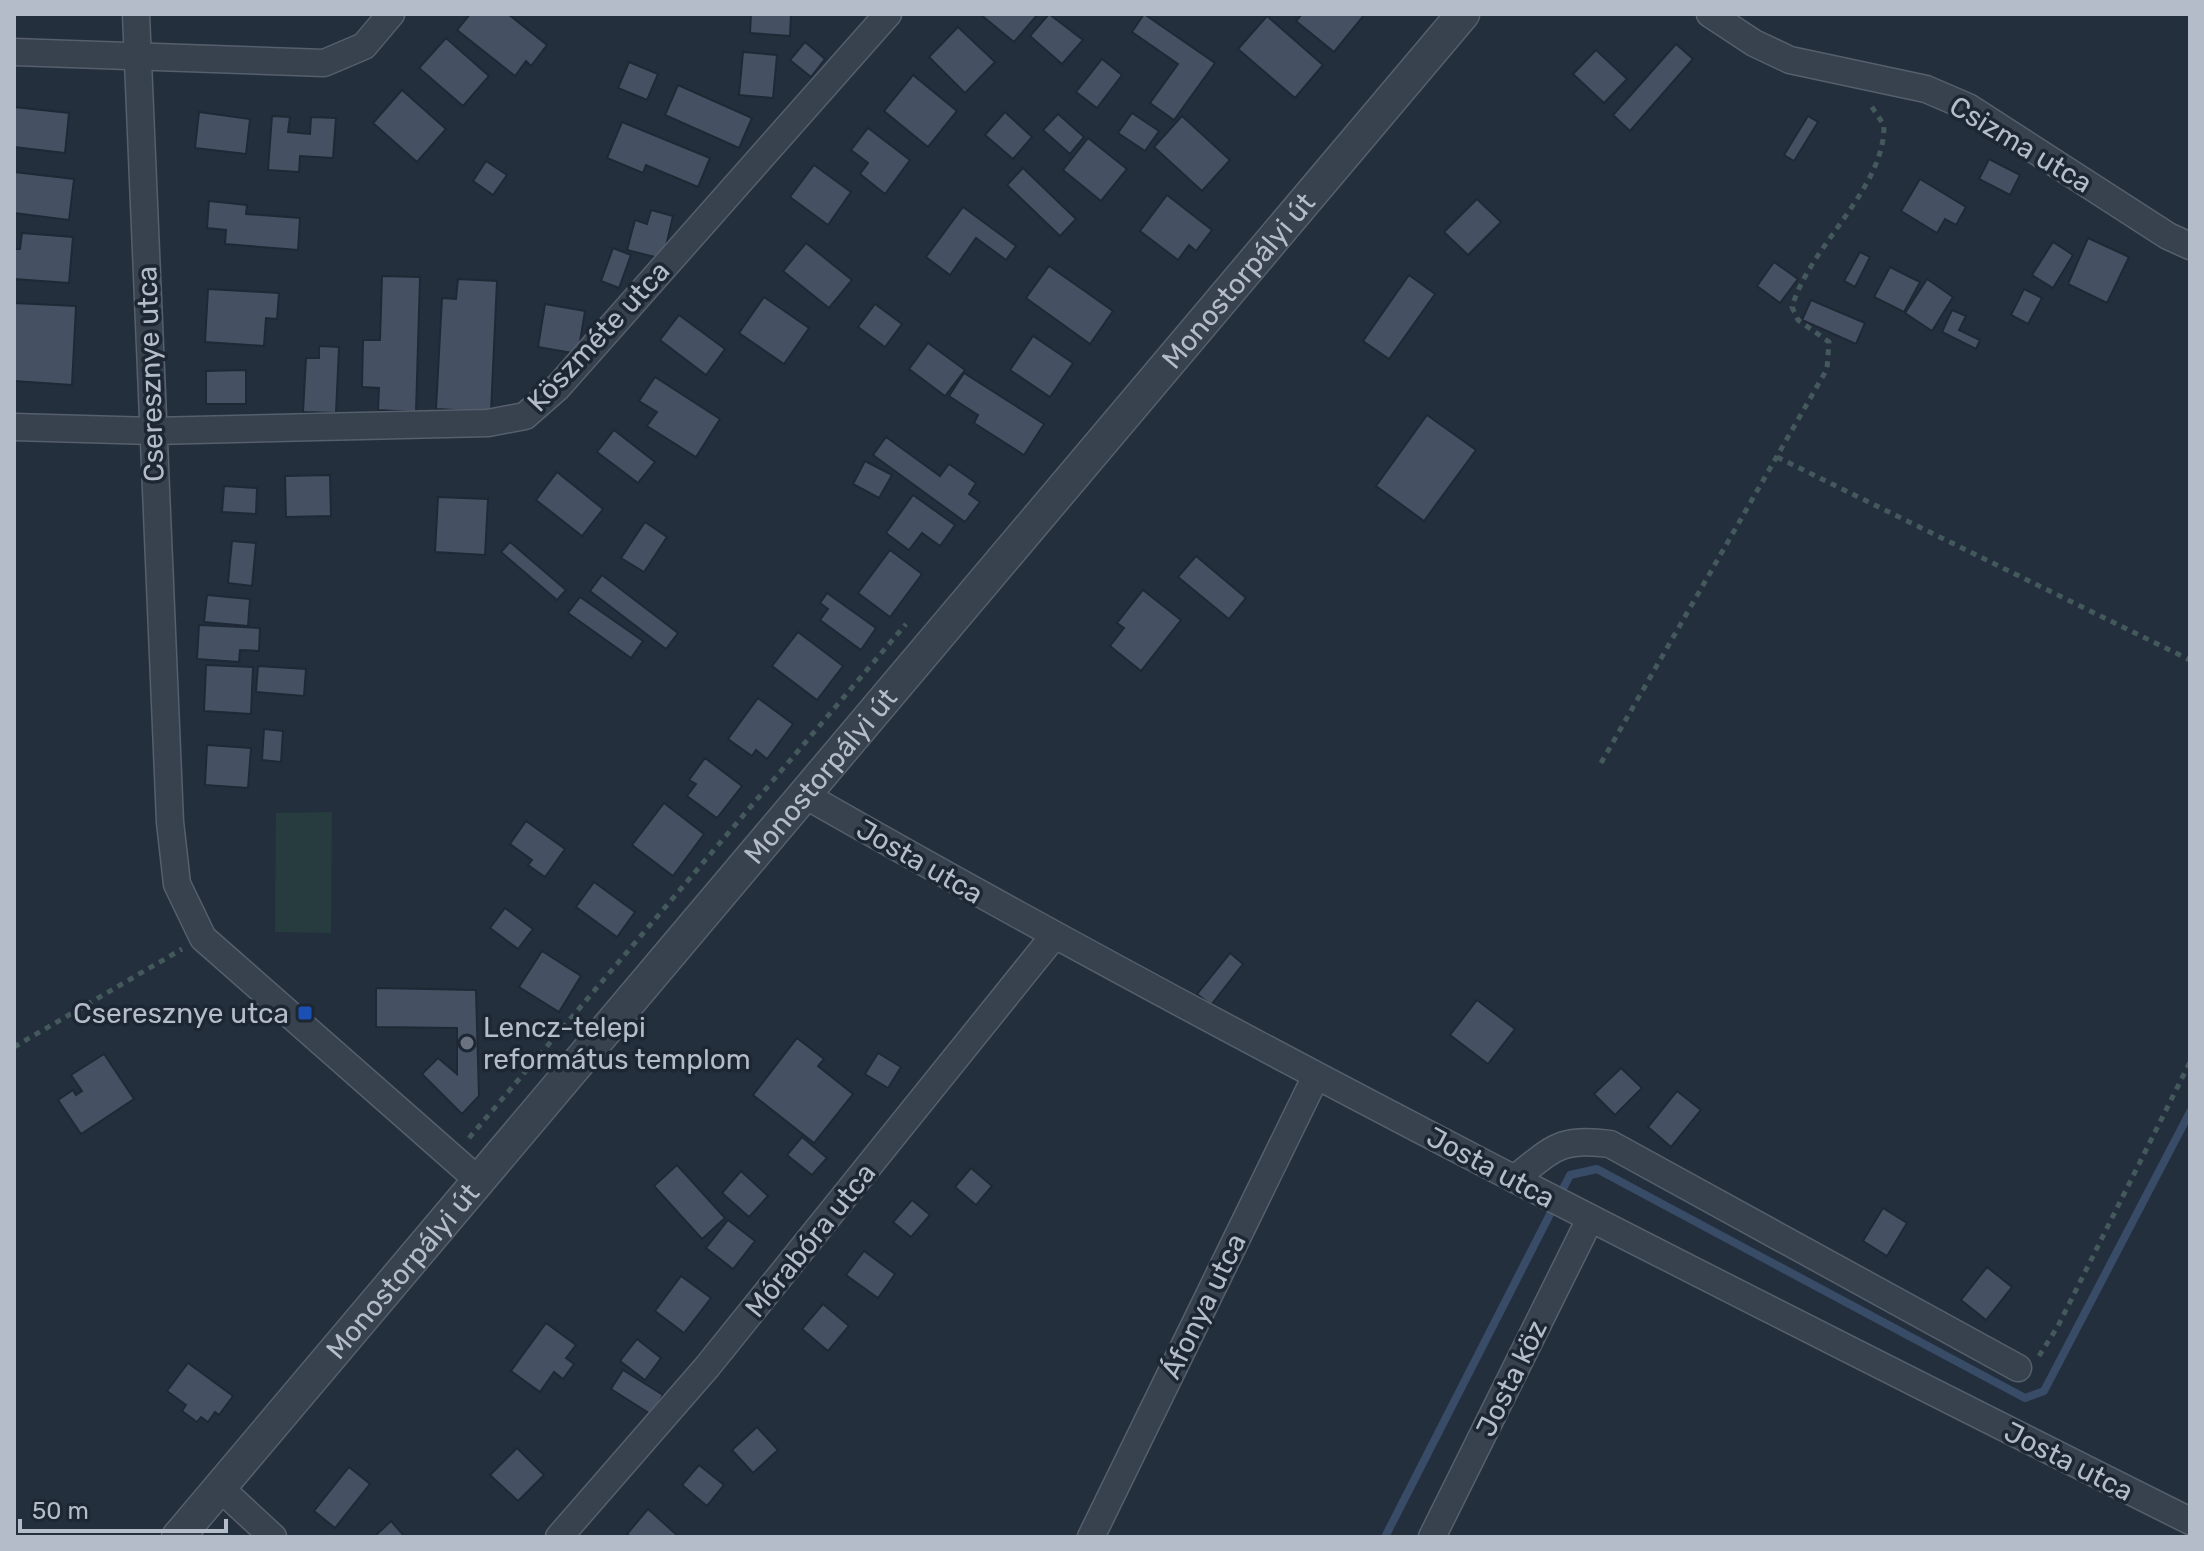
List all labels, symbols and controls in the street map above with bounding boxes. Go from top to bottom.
street label: Csizma utca [1944,89,2098,200]
street label: Monostorpályi út [1155,186,1322,375]
street label: Köszméte utca [520,254,676,418]
street label: Cseresznye utca [130,266,171,482]
street label: Monostorpályi út [737,682,904,870]
street label: Josta utca [851,812,989,911]
place label: Cseresznye utca [73,997,289,1030]
marker: Cseresznye utca [296,1004,314,1022]
place label: Lencz-telepi református templom [483,1011,751,1076]
marker: Lencz-telepi református templom [458,1034,476,1052]
street label: Josta utca [1421,1120,1560,1215]
street label: Mórabóra utca [738,1157,882,1324]
street label: Monostorpályi út [320,1177,486,1366]
street label: Áfonya utca [1154,1228,1253,1384]
street label: Josta köz [1469,1315,1554,1442]
street label: Josta utca [1999,1415,2139,1508]
scale bar [20,1483,226,1533]
text: 50 m [32,1497,89,1525]

